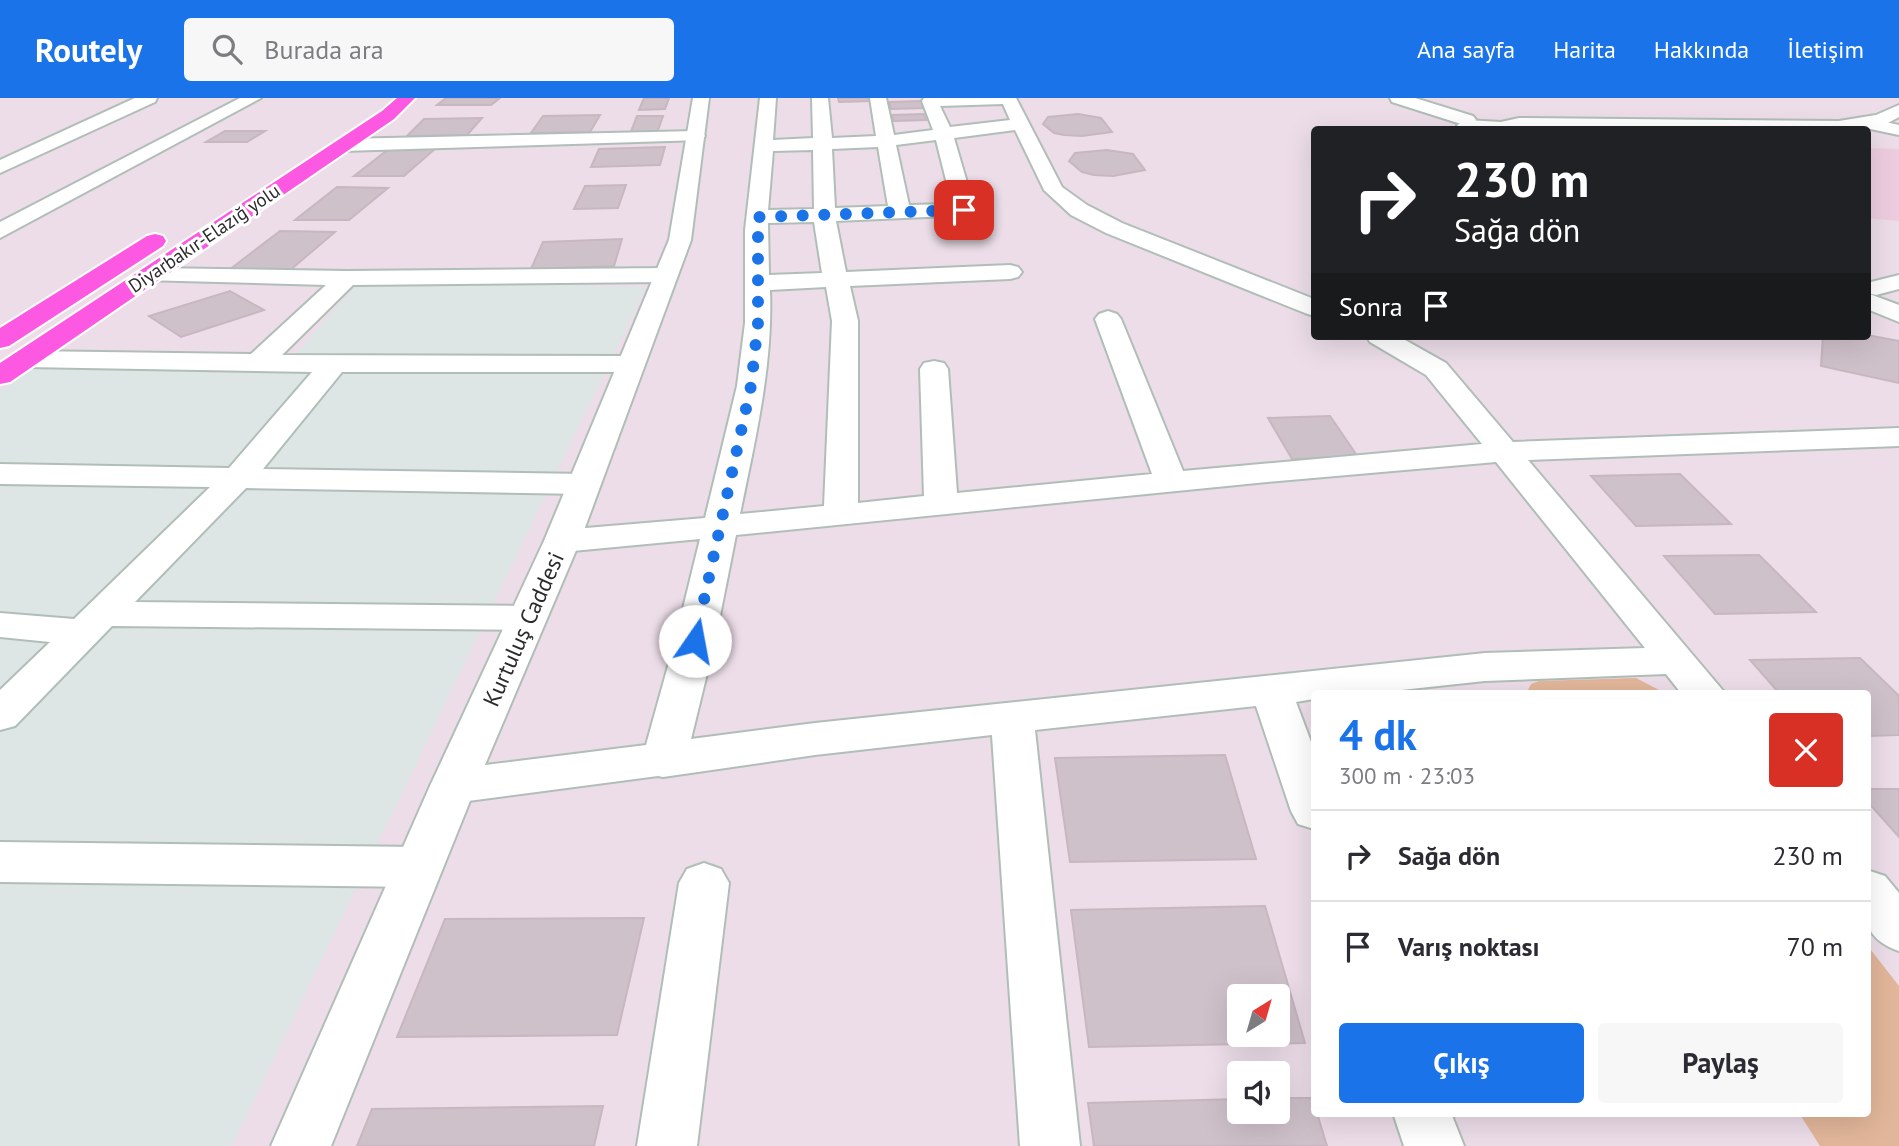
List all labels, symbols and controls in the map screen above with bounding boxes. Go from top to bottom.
search box [184,18,674,81]
text: Routely [35,28,142,71]
icon: search [208,30,246,68]
text: Burada ara [264,33,384,66]
text: Ana sayfa [1417,34,1515,65]
text: Harita [1553,34,1616,65]
text: Hakkında [1654,34,1749,65]
text: İletişim [1787,34,1864,65]
text: 230 m [1454,147,1589,211]
icon: right [1339,154,1430,245]
street label: Diyarbakır-Elazığ yolu [124,178,284,298]
pin [934,180,994,240]
icon: arrive [945,191,983,229]
text: Sağa dön [1454,209,1580,251]
icon: arrive [1417,287,1455,325]
text: Sonra [1339,290,1403,323]
street label: Kurtuluş Caddesi [476,547,570,711]
position arrow [658,604,732,678]
text: 4 dk [1339,707,1417,762]
button: close [1769,713,1843,787]
text: 300 m · 23:03 [1339,761,1475,790]
icon: right [1339,837,1377,875]
text: Sağa dön [1398,839,1500,872]
text: 230 m [1772,839,1843,872]
icon: arrive [1339,928,1377,966]
text: Varış noktası [1398,930,1540,963]
text: 70 m [1787,930,1843,963]
north arrow [1227,984,1290,1046]
map controls [1227,984,1290,1124]
button: Çıkış [1339,1023,1584,1103]
button: Paylaş [1598,1023,1843,1103]
button: sound [1227,1061,1290,1124]

